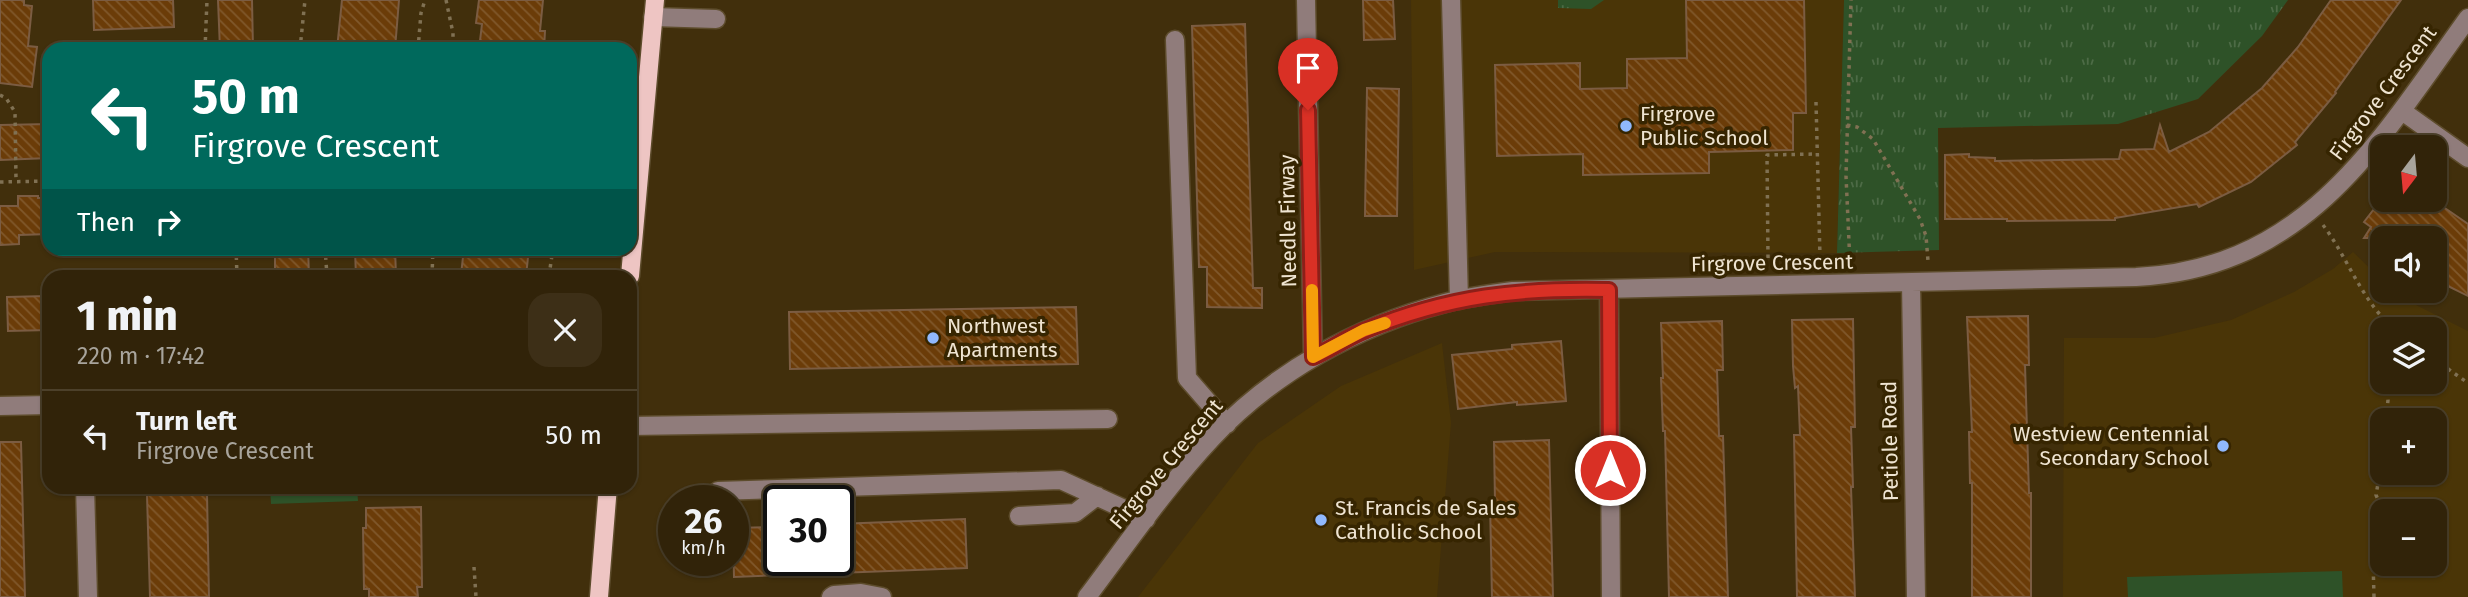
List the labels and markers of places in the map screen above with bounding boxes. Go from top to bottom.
pin [1278,38,1338,110]
place label: Firgrove Public School [1640,101,1768,151]
marker: Firgrove Public School [1618,118,1634,134]
place label: Northwest Apartments [947,313,1058,363]
marker: Northwest Apartments [925,330,941,346]
place label: Westview Centennial Secondary School [2013,421,2209,471]
marker: Westview Centennial Secondary School [2215,438,2231,454]
place label: St. Francis de Sales Catholic School [1335,495,1516,545]
marker: St. Francis de Sales Catholic School [1313,512,1329,528]

